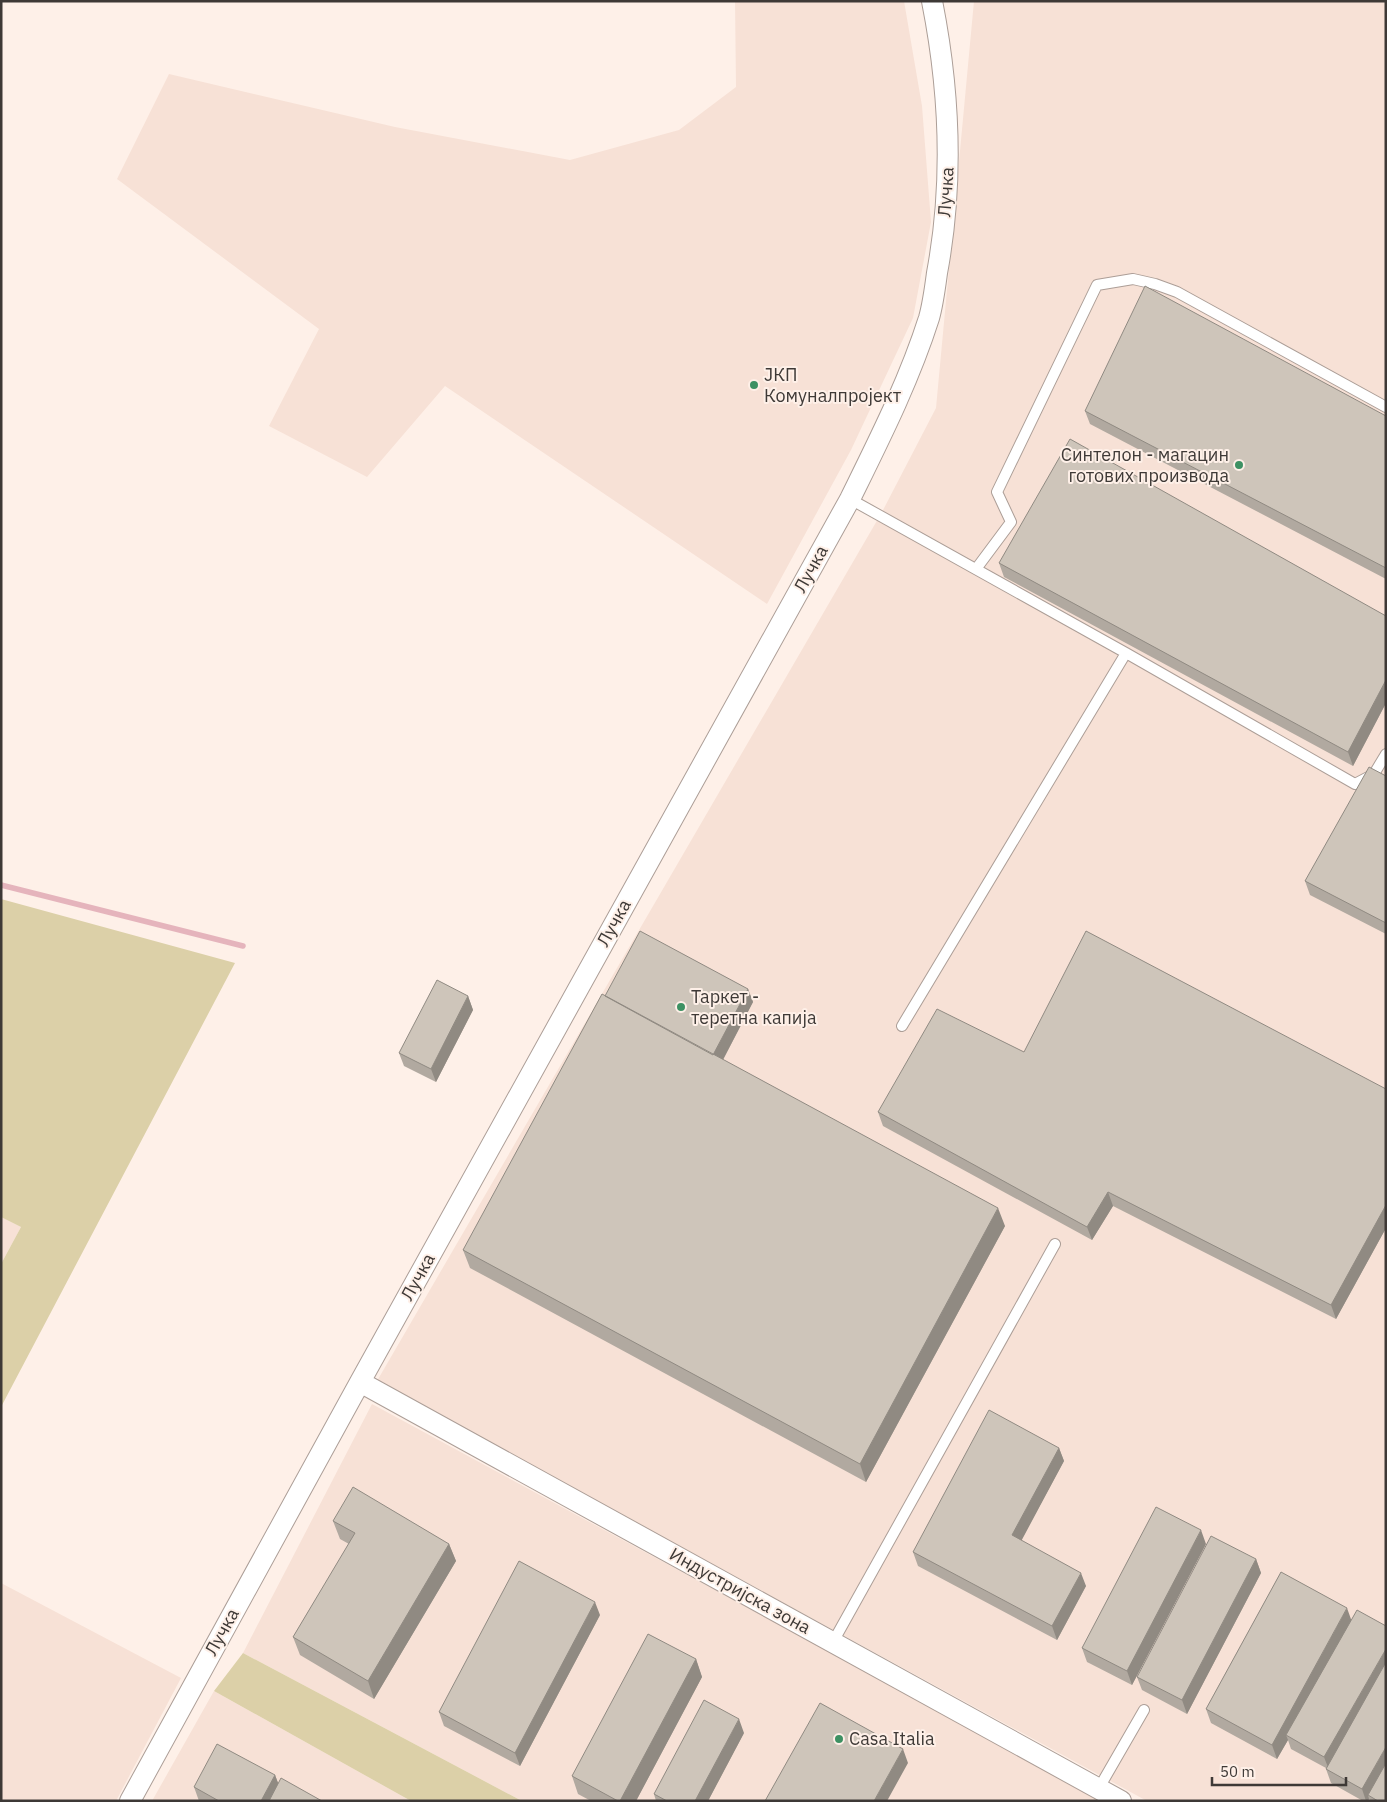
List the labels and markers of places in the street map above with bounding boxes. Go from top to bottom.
place label: ЈКП Комуналпројект [764,363,902,407]
marker: ЈКП Комуналпројект [748,379,760,391]
place label: Синтелон - магацин готових производа [1061,443,1229,487]
marker: Синтелон - магацин готових производа [1233,459,1245,471]
place label: Таркет - теретна капија [691,985,817,1029]
marker: Таркет - теретна капија [675,1001,687,1013]
place label: Casa Italia [849,1727,935,1750]
marker: Casa Italia [833,1733,845,1745]

